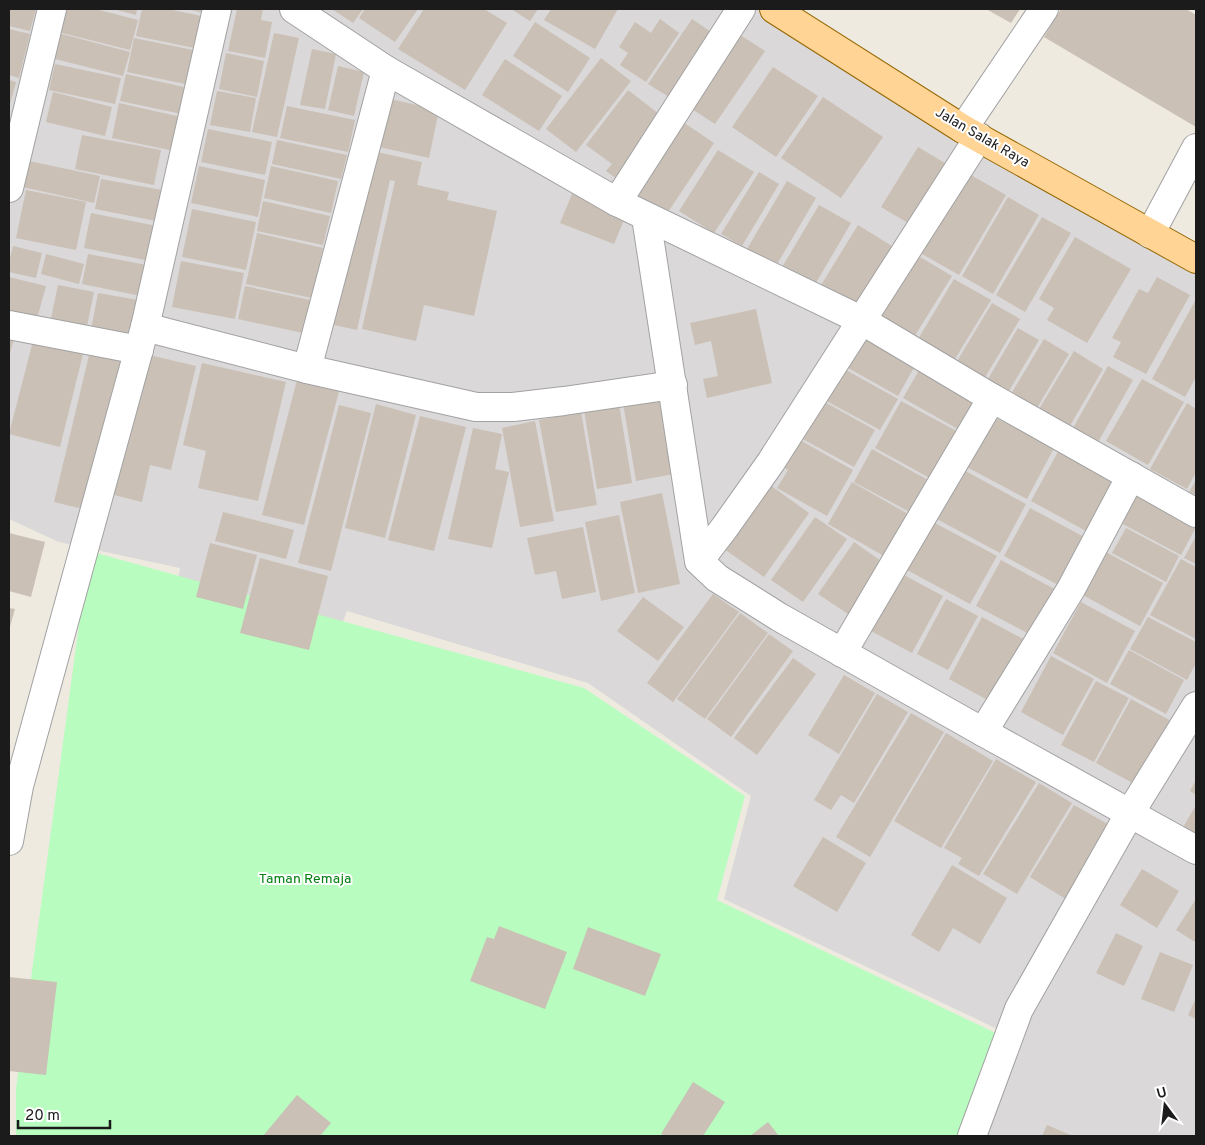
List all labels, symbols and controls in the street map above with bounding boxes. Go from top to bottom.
street label: Jalan Salak Raya [932,104,1032,172]
park label: Taman Remaja [259,871,351,888]
north arrow [1140,1080,1190,1130]
text: U [1155,1084,1169,1103]
scale bar [18,1098,110,1130]
text: 20 m [25,1107,60,1126]

